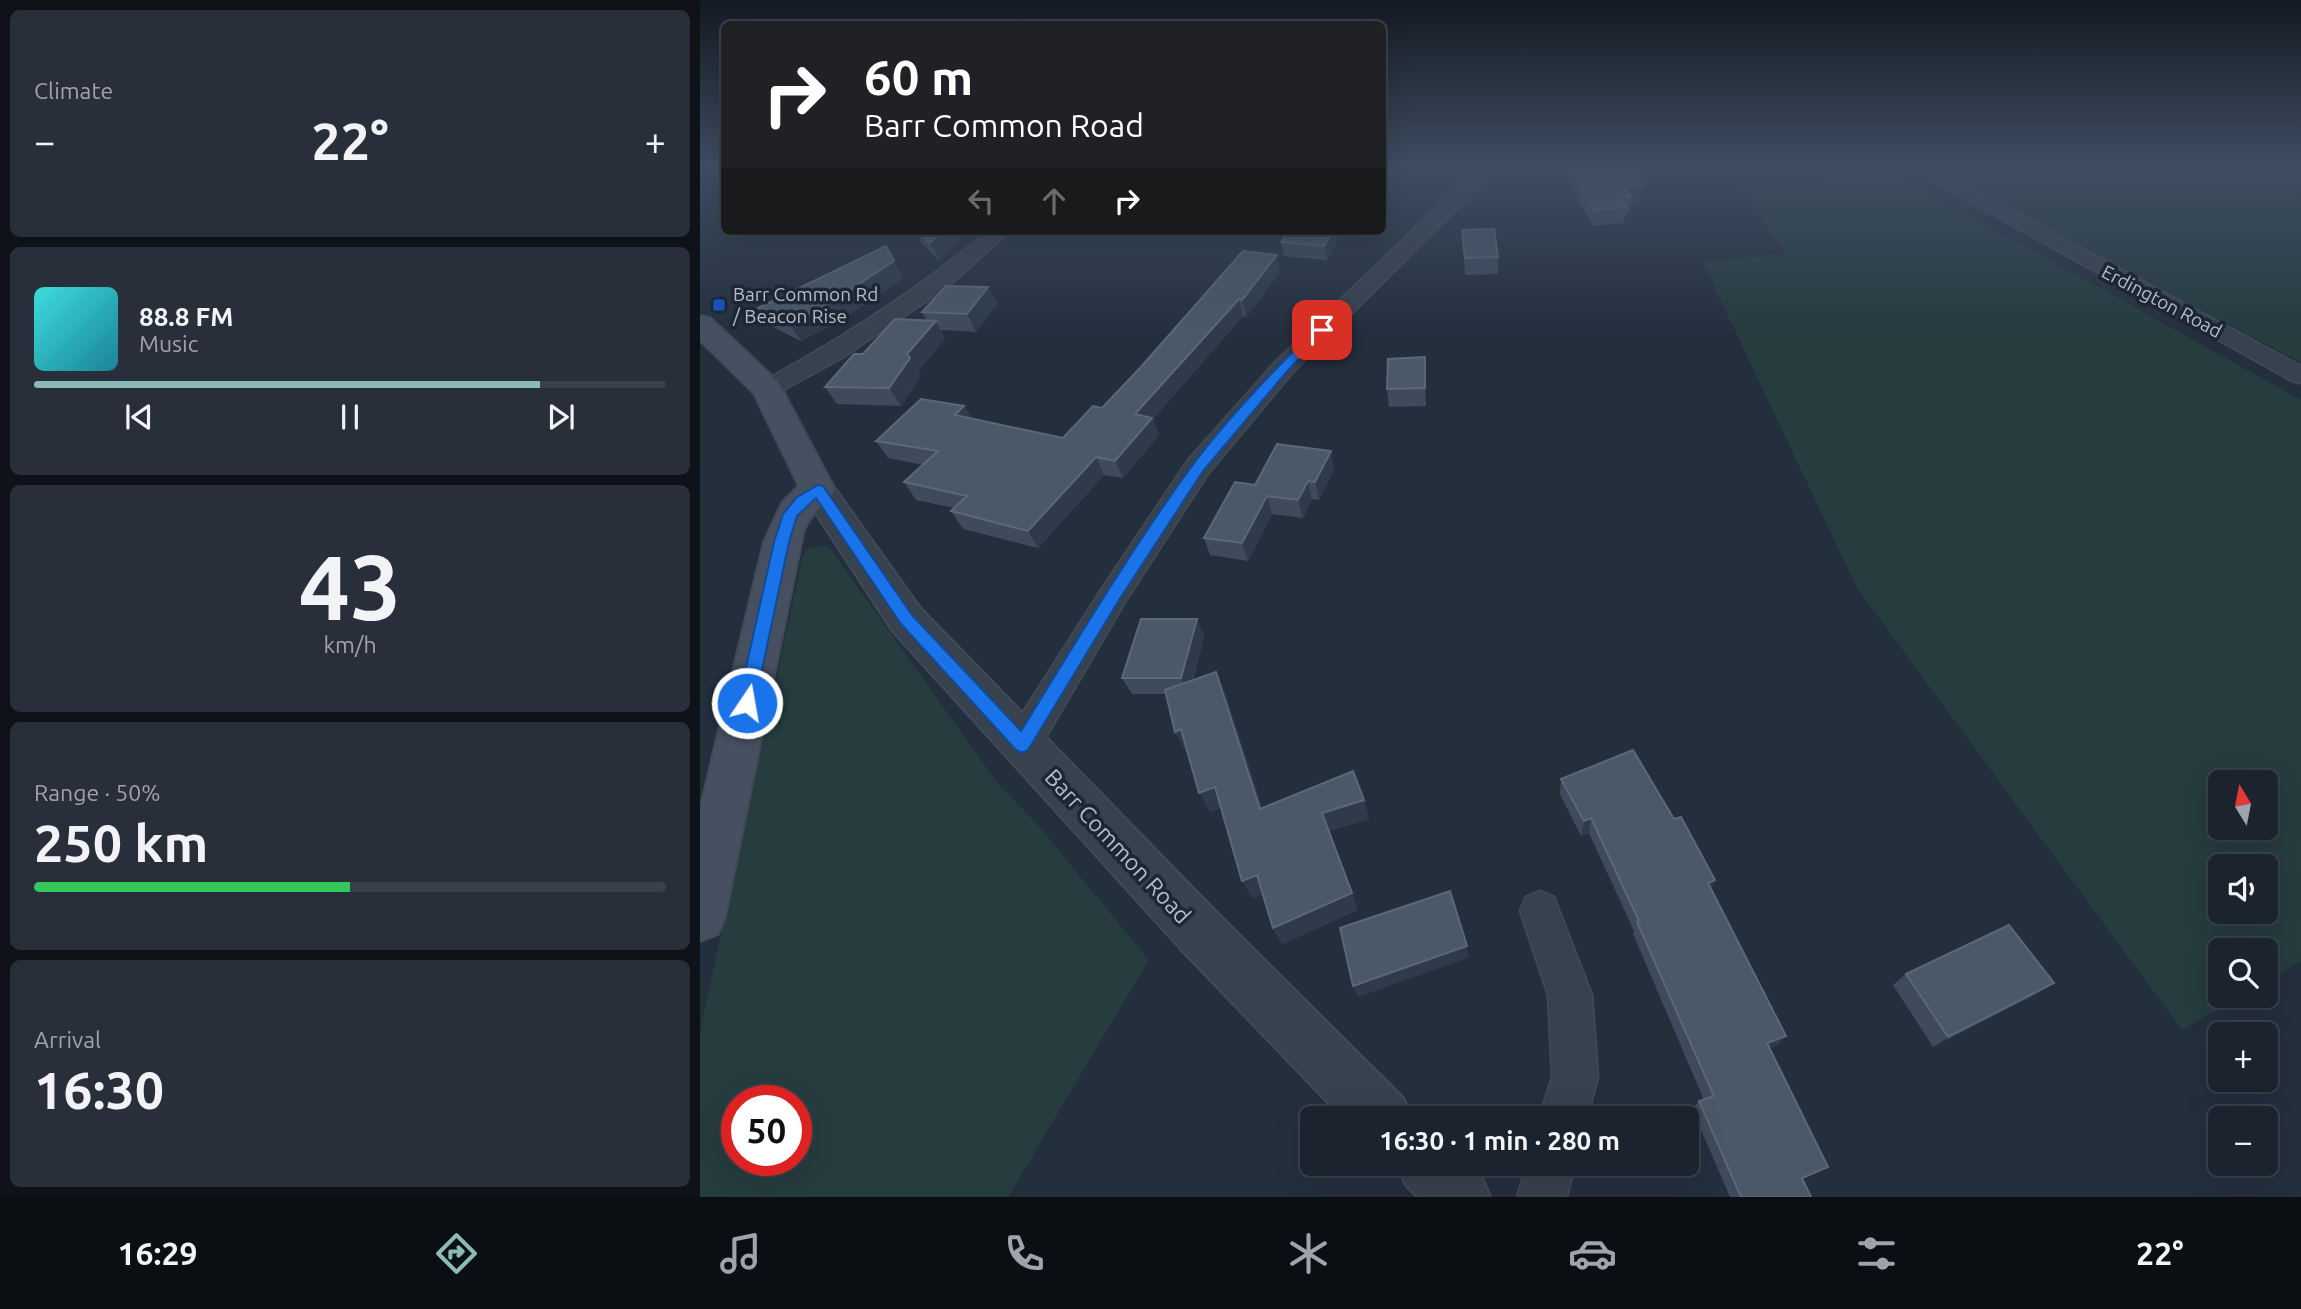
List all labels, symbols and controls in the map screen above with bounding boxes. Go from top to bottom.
icon: right [749,49,840,140]
text: 60 m [864,49,973,104]
text: Climate [34,78,113,103]
text: Barr Common Road [864,107,1144,143]
text: 22° [311,112,389,170]
text: − [34,120,55,162]
text: + [645,120,666,162]
icon: left [962,182,1000,220]
icon: ahead [1035,182,1073,220]
icon: right [1108,182,1146,220]
street label: Erdington Road [2098,260,2226,342]
place label: Barr Common Rd / Beacon Rise [732,283,878,327]
marker: Barr Common Rd / Beacon Rise [711,297,727,313]
pin [1292,300,1352,360]
text: 88.8 FM [139,302,233,331]
icon: arrive [1303,311,1341,349]
text: Music [139,331,198,356]
icon: previous [120,398,158,436]
icon: pause [331,398,369,436]
icon: next [542,398,580,436]
text: 43 [299,535,401,637]
text: km/h [323,632,377,657]
position arrow [710,666,784,740]
street label: Barr Common Road [1040,764,1196,928]
north arrow [2208,770,2278,840]
map controls [2208,770,2278,1176]
text: Range · 50% [34,780,161,805]
text: 250 km [34,814,208,872]
button: sound [2208,854,2278,924]
button: search [2208,938,2278,1008]
button: + [2208,1022,2278,1092]
text: Arrival [34,1027,101,1052]
text: 16:30 [34,1061,164,1119]
speed limit sign: 50 [721,1085,812,1176]
button: − [2208,1106,2278,1176]
text: 16:30 · 1 min · 280 m [1379,1126,1620,1155]
icon: directions [432,1229,481,1278]
icon: music [716,1229,765,1278]
icon: phone [1000,1229,1049,1278]
icon: climate [1284,1229,1333,1278]
icon: car [1568,1229,1617,1278]
icon: filters [1852,1229,1901,1278]
text: 16:29 [117,1235,198,1271]
text: 22° [2136,1235,2184,1271]

